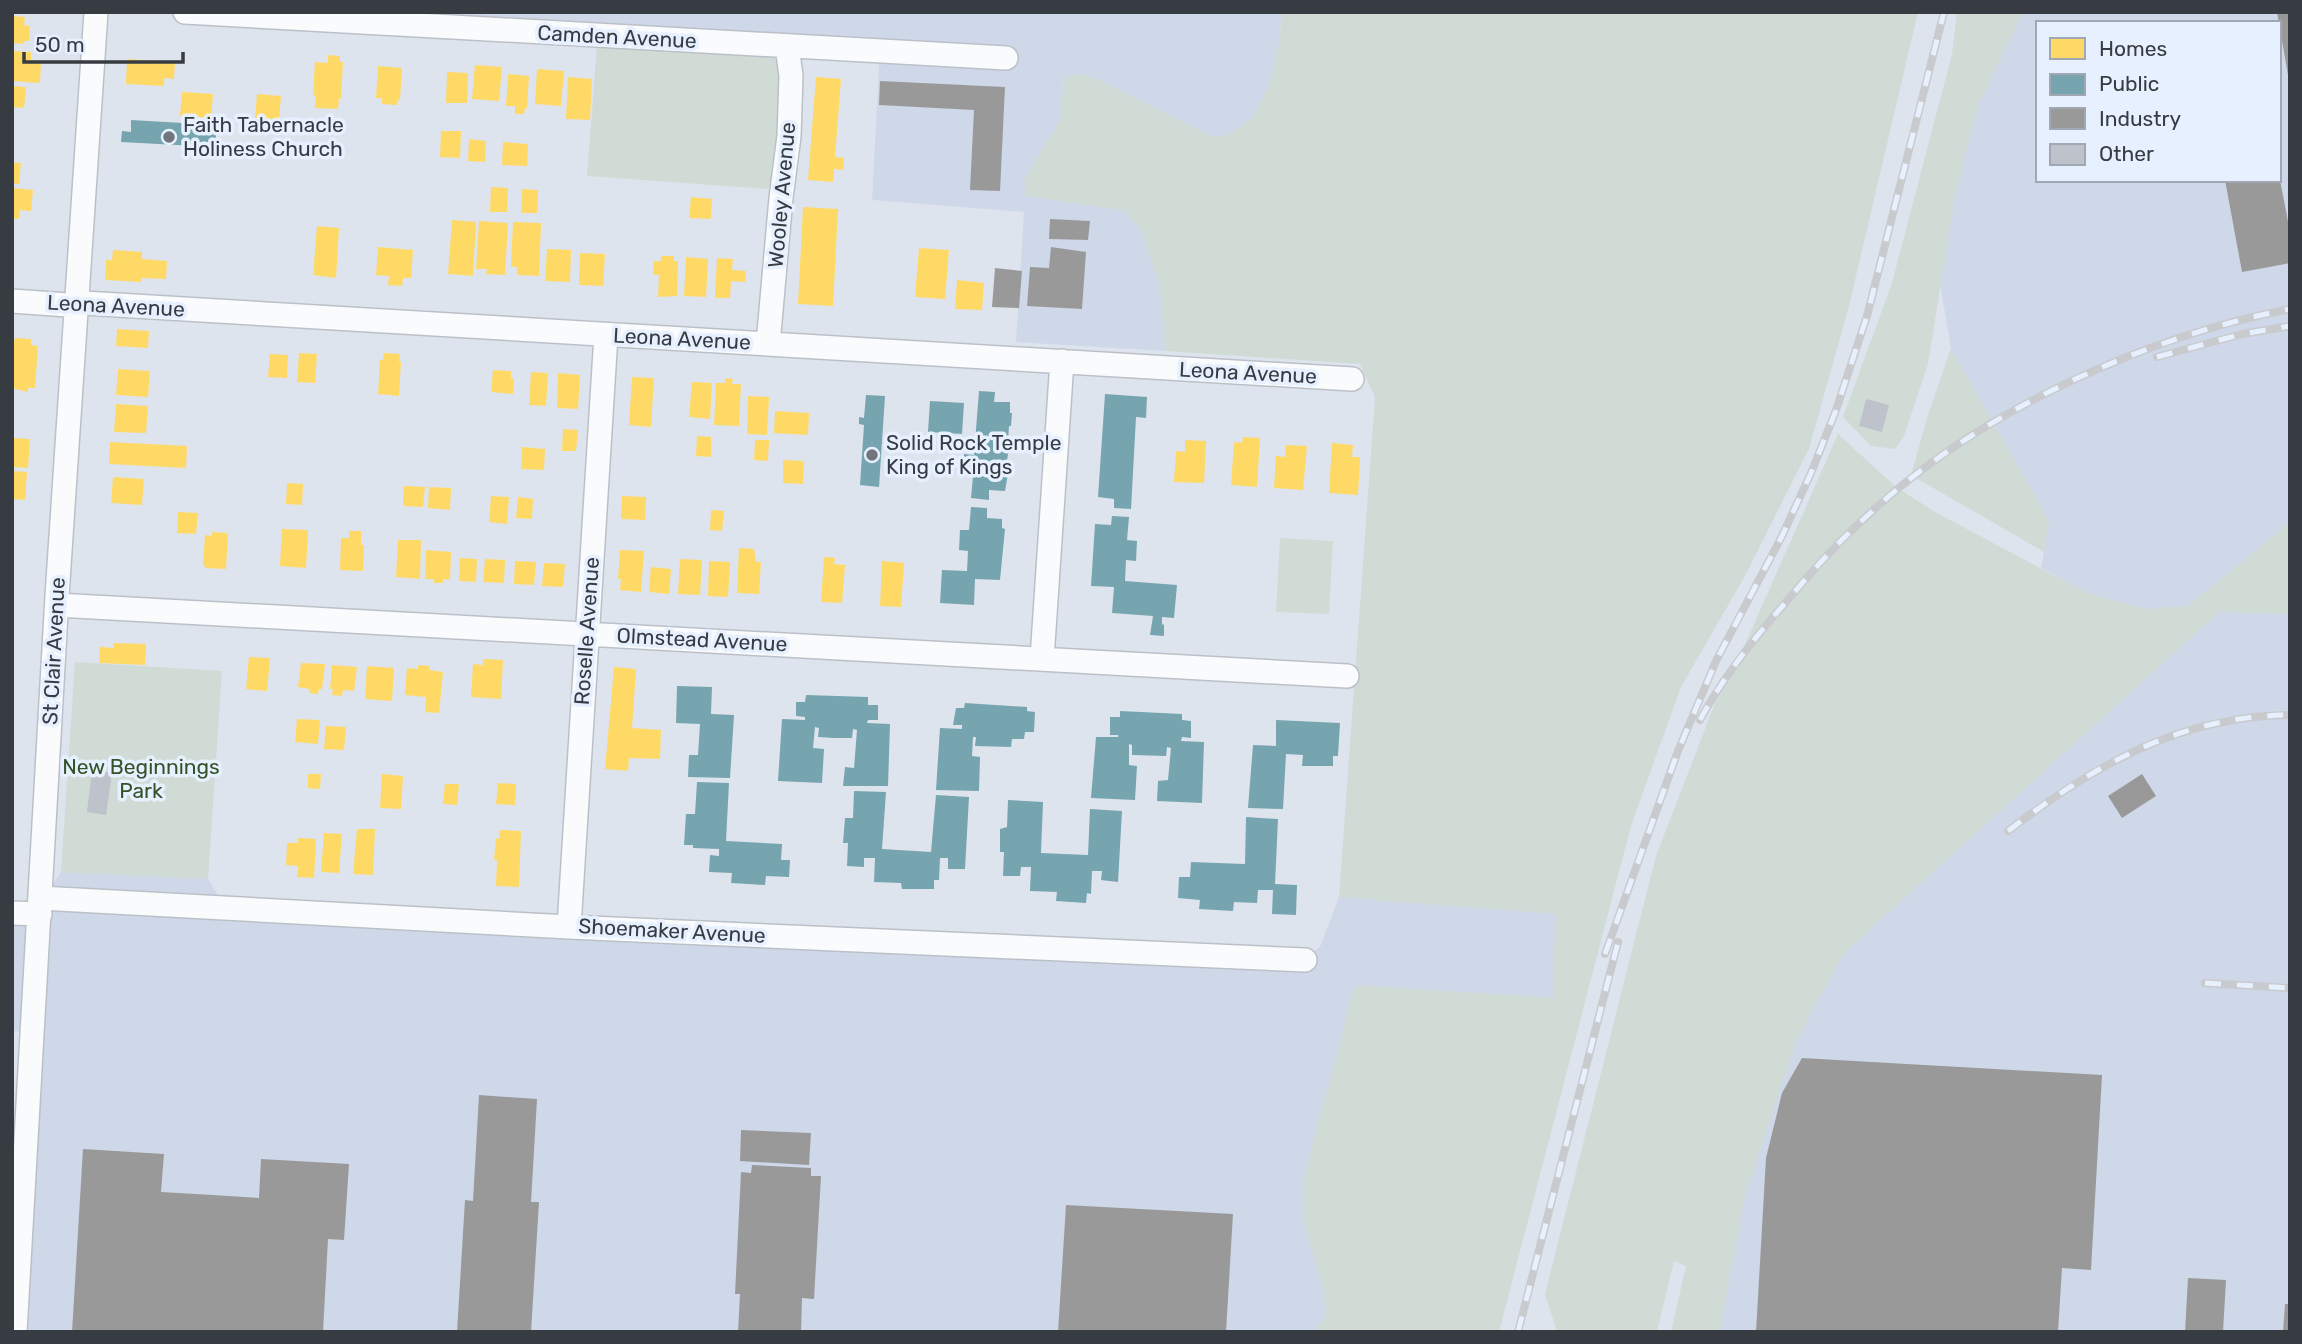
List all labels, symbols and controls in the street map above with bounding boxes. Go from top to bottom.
street label: Camden Avenue [537,20,697,53]
scale bar [24,21,184,65]
legend [2036,21,2281,182]
text: 50 m [35,32,85,57]
text: Homes [2099,36,2167,61]
text: Public [2099,71,2159,96]
text: Industry [2099,106,2181,131]
place label: Faith Tabernacle Holiness Church [183,112,344,161]
street label: Wooley Avenue [763,121,800,269]
marker: Faith Tabernacle Holiness Church [161,129,177,145]
text: Other [2099,141,2154,166]
street label: Leona Avenue [47,289,186,322]
street label: Leona Avenue [613,322,752,355]
street label: Leona Avenue [1179,356,1318,389]
place label: Solid Rock Temple King of Kings [886,430,1061,479]
marker: Solid Rock Temple King of Kings [864,447,880,463]
street label: Roselle Avenue [569,556,604,706]
street label: St Clair Avenue [37,577,70,725]
street label: Olmstead Avenue [616,623,788,656]
park label: New Beginnings Park [62,754,220,803]
street label: Shoemaker Avenue [578,913,766,948]

